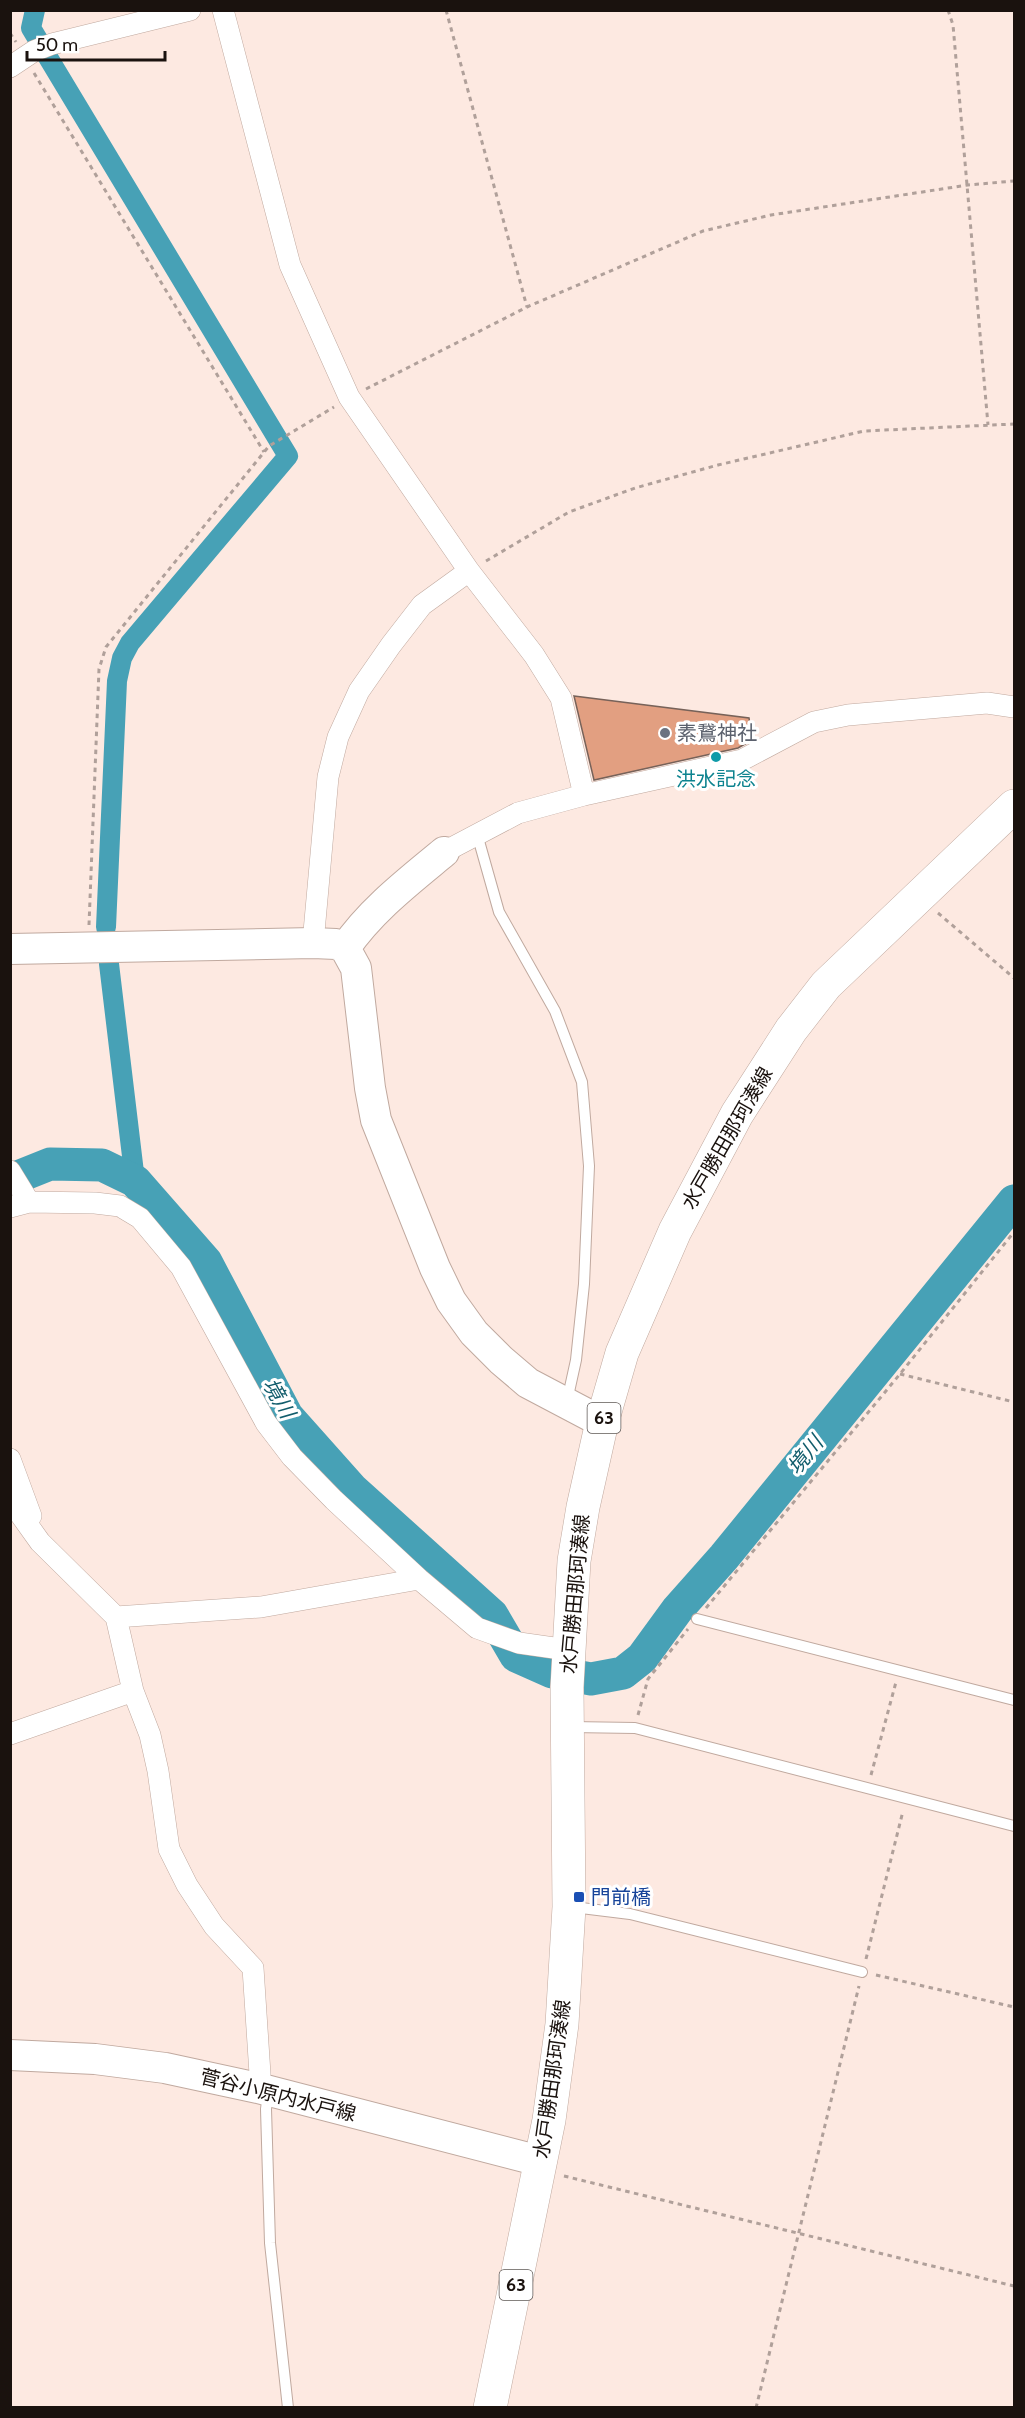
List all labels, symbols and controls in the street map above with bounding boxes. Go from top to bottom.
scale bar [27,24,165,62]
text: 50 m [36,34,78,56]
place label: 素鵞神社 [677,721,757,745]
marker: 素鵞神社 [658,726,672,740]
marker: 洪水記念 [709,750,723,764]
place label: 洪水記念 [676,767,756,791]
street label: 水戸勝田那珂湊線 [677,1063,777,1213]
water label: 境川 [258,1374,301,1424]
road number: 63 [588,1403,620,1433]
water label: 境川 [782,1429,829,1479]
street label: 水戸勝田那珂湊線 [556,1513,594,1675]
place label: 門前橋 [591,1885,651,1909]
marker: 門前橋 [572,1890,586,1904]
street label: 水戸勝田那珂湊線 [529,1998,575,2160]
street label: 菅谷小原内水戸線 [197,2064,359,2126]
road number: 63 [500,2270,532,2300]

